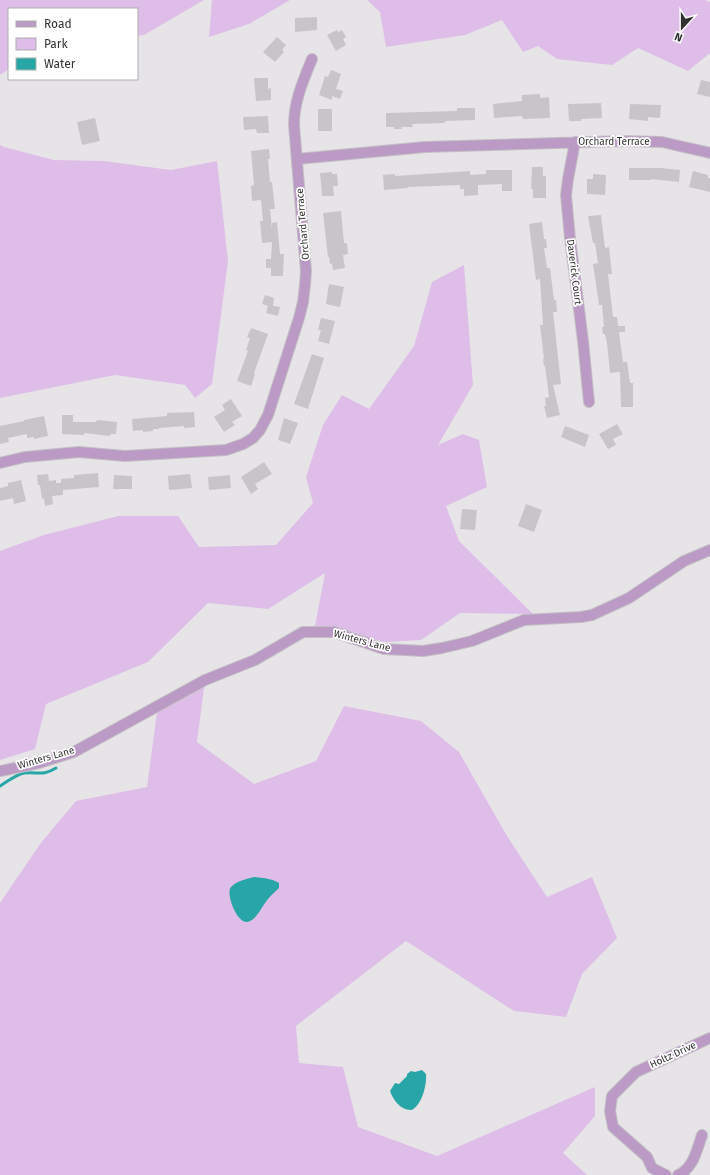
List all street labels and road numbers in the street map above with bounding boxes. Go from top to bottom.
street label: Orchard Terrace [578,136,650,148]
street label: Orchard Terrace [294,188,312,260]
street label: Daverick Court [564,239,584,306]
street label: Winters Lane [332,628,392,654]
street label: Winters Lane [16,744,76,772]
street label: Holtz Drive [648,1039,698,1071]

